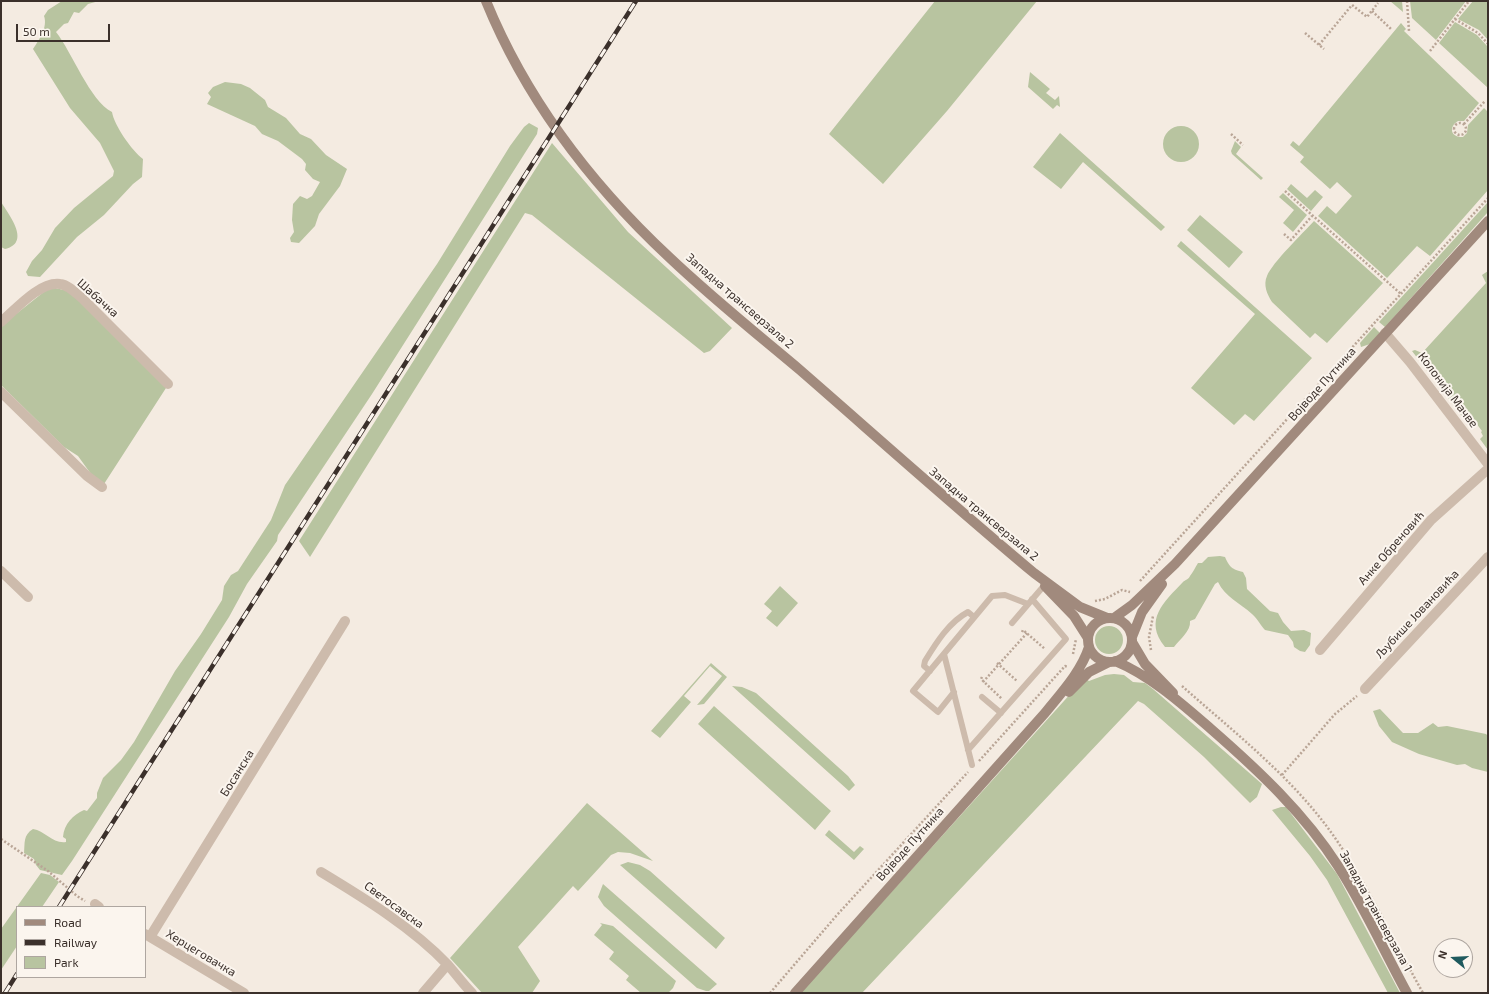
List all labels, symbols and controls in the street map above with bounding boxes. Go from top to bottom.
scale bar [18,16,112,42]
text: 50 m [23,24,50,38]
street label: Западна трансверзала 2 [683,250,797,352]
street label: Шабачка [74,276,122,320]
street label: Војводе Путника [1285,344,1359,424]
street label: Колонија Мачве [1415,350,1481,430]
street label: Западна трансверзала 2 [927,464,1041,564]
street label: Анке Обреновић [1355,508,1427,588]
street label: Љубише Јовановића [1372,567,1462,661]
street label: Босанска [217,747,257,799]
street label: Војводе Путника [873,804,947,884]
street label: Западна трансверзала 1 [1337,848,1415,974]
street label: Светосавска [361,878,427,932]
legend [16,906,146,978]
text: Road [54,915,82,929]
street label: Херцеговачка [163,926,239,980]
text: Railway [54,935,97,949]
north arrow [1433,938,1473,978]
text: N [1435,949,1449,960]
text: Park [54,955,79,969]

